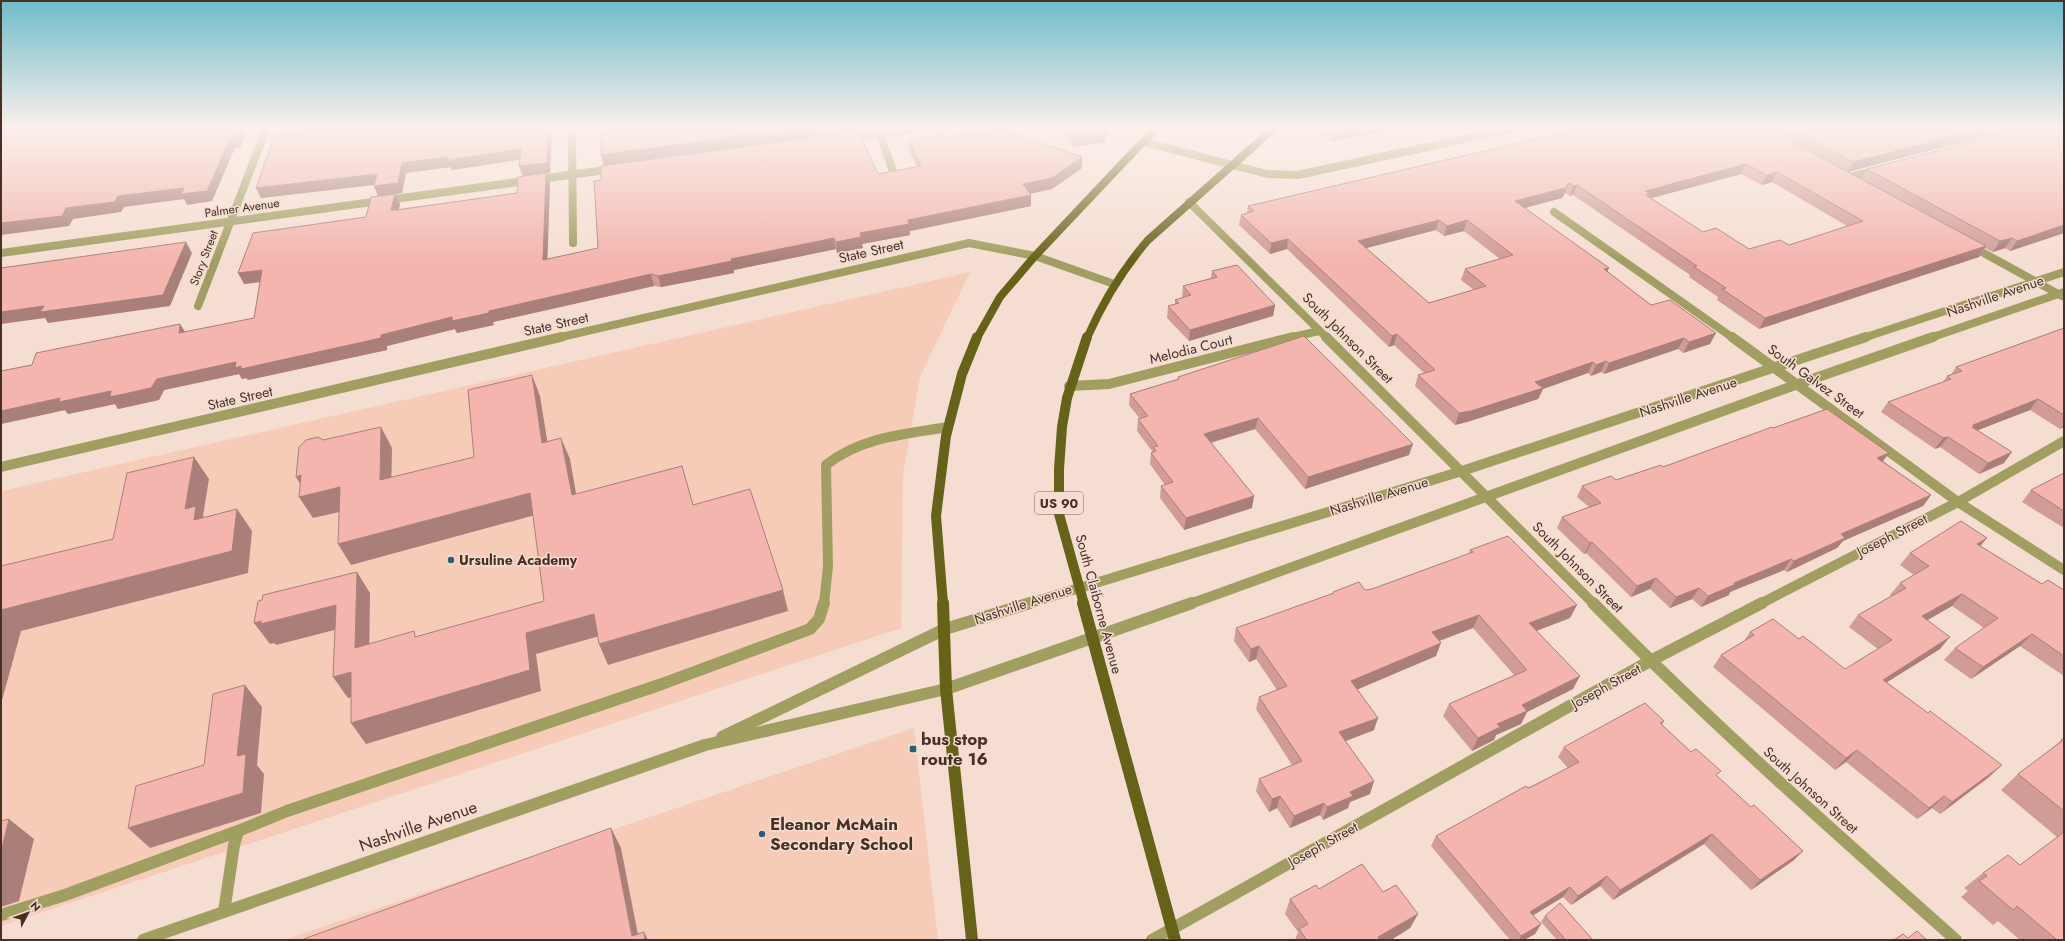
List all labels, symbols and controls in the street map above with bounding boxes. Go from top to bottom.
street label: Palmer Avenue [203,194,281,222]
street label: Story Street [185,228,223,288]
street label: State Street [837,234,906,268]
street label: Nashville Avenue [1944,270,2046,322]
street label: South Johnson Street [1298,288,1398,388]
street label: State Street [522,307,591,341]
street label: Melodia Court [1147,329,1235,369]
street label: South Galvez Street [1763,339,1869,423]
street label: Nashville Avenue [1637,372,1739,422]
street label: State Street [206,381,275,415]
street label: Nashville Avenue [1327,472,1431,520]
road number: US 90 [1035,492,1083,514]
street label: Joseph Street [1851,508,1931,562]
street label: South Johnson Street [1528,517,1628,617]
street label: South Claiborne Avenue [1071,532,1127,676]
place label: Ursuline Academy [459,550,578,570]
marker: Ursuline Academy [446,555,456,565]
street label: Nashville Avenue [972,579,1074,629]
street label: Joseph Street [1566,658,1645,714]
place label: bus stop route 16 [921,727,988,771]
street label: South Johnson Street [1759,742,1863,839]
marker: bus stop route 16 [908,744,918,754]
street label: Nashville Avenue [356,794,481,857]
place label: Eleanor McMain Secondary School [770,812,913,856]
street label: Joseph Street [1283,816,1362,872]
marker: Eleanor McMain Secondary School [757,829,767,839]
north arrow [8,893,48,933]
text: N [27,898,44,915]

